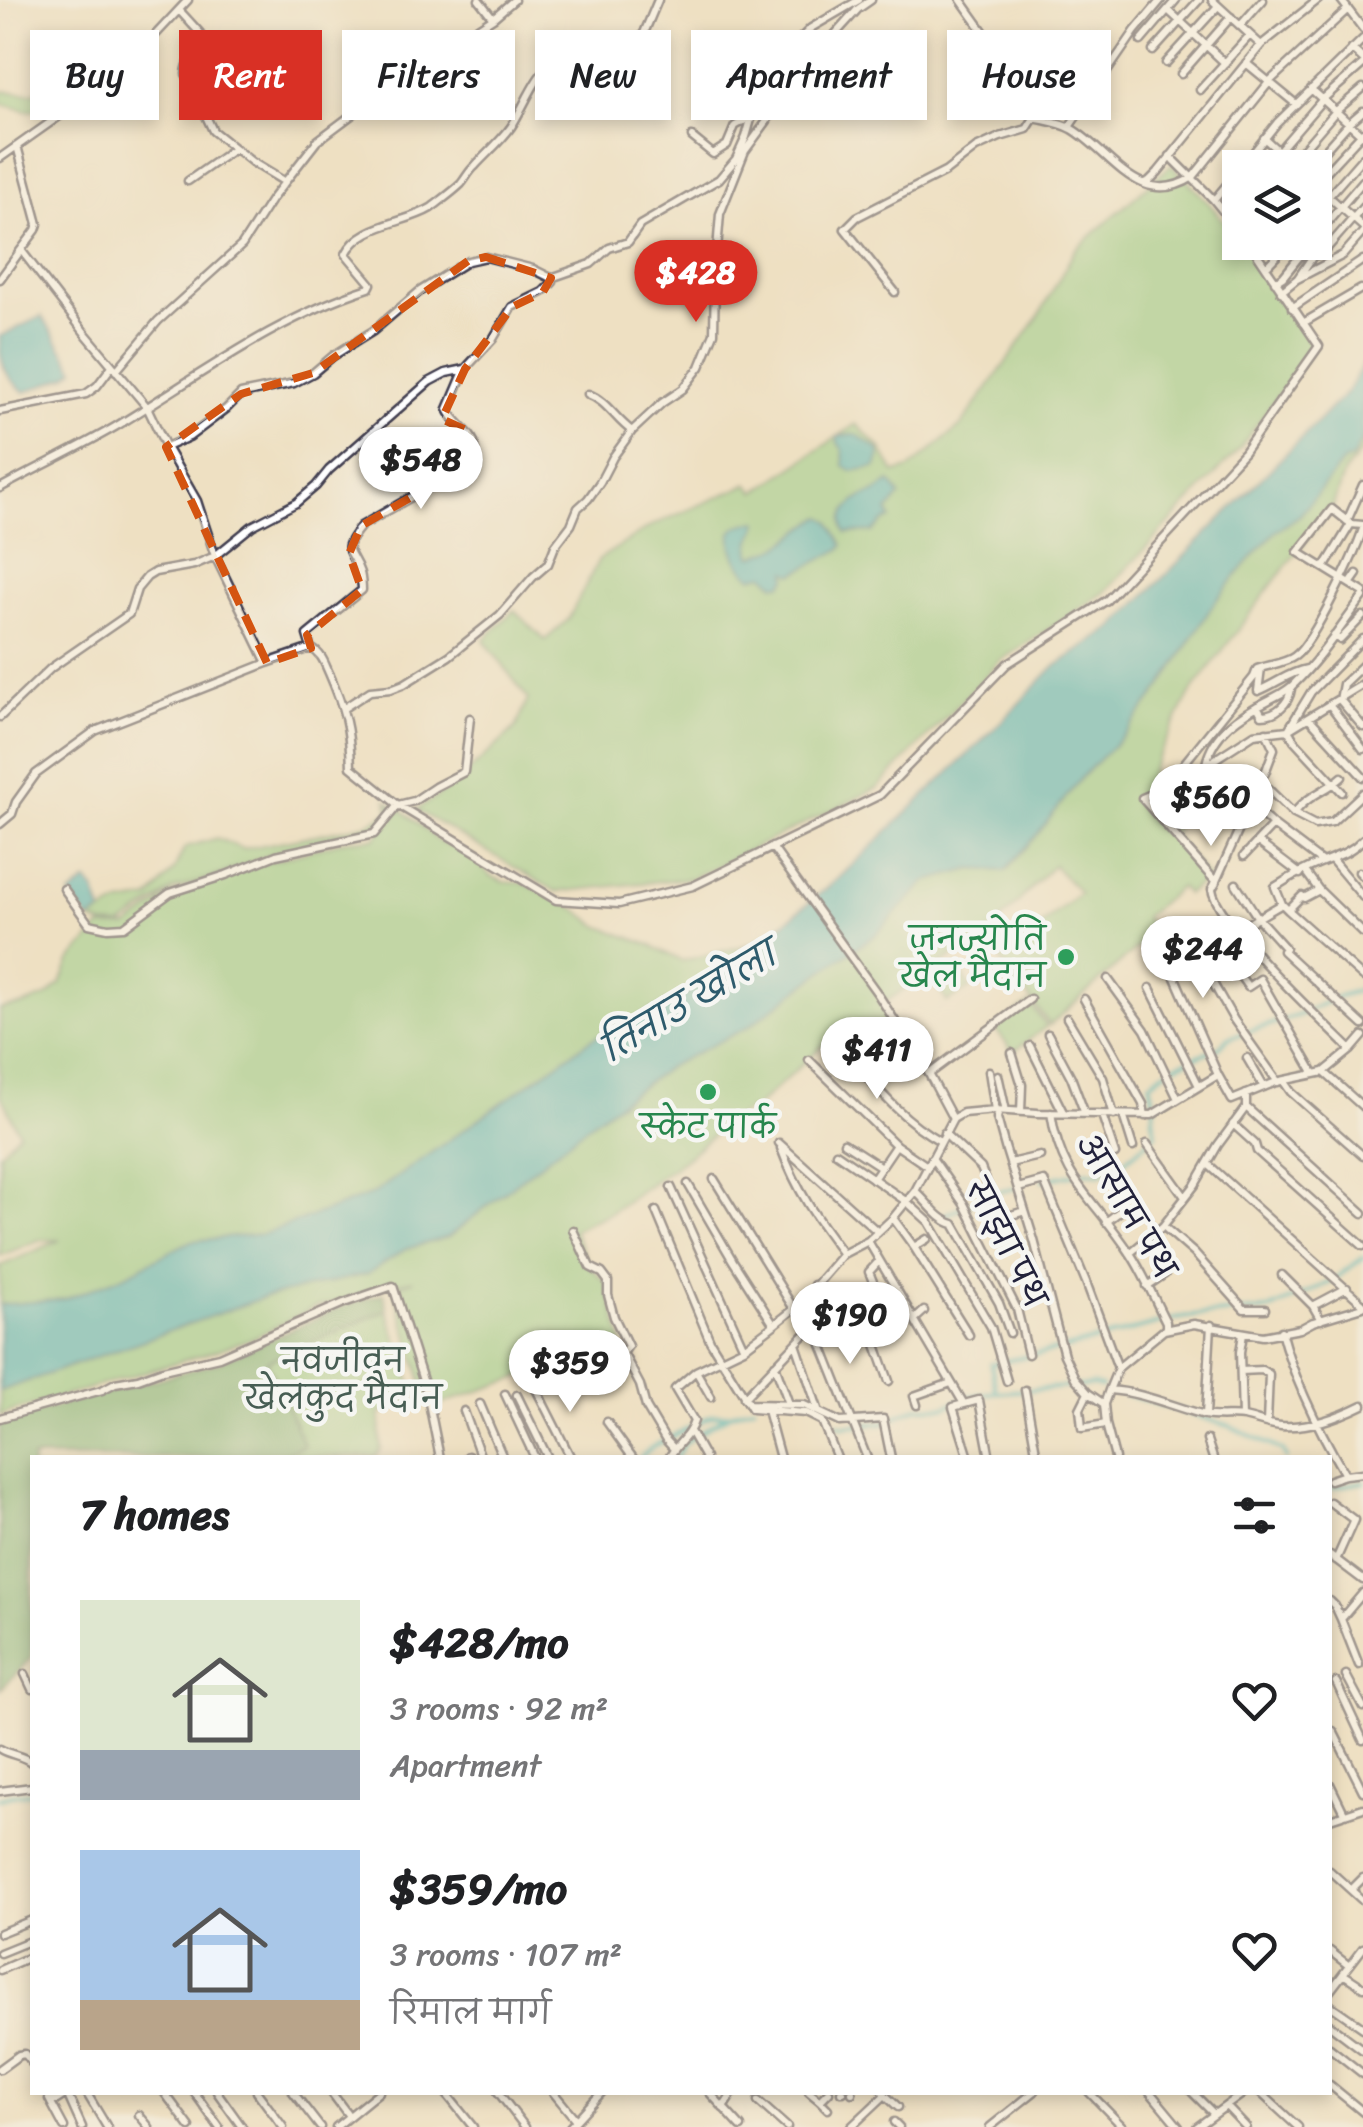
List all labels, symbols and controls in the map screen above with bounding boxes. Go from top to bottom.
chip: Buy [30,30,159,120]
chip: Rent [179,30,322,120]
chip: Filters [342,30,515,120]
chip: New [535,30,671,120]
chip: Apartment [691,30,927,120]
chip: House [947,30,1111,120]
map controls [1222,150,1332,260]
button: layers [1222,150,1332,260]
pin: $428 [637,240,755,325]
text: $428 [656,244,736,301]
pin: $548 [362,427,480,512]
text: $548 [381,431,461,488]
pin: $560 [1152,764,1270,849]
text: $560 [1171,768,1251,825]
place label: जनज्योति खेल मैदान [897,911,1048,1005]
pin: $244 [1144,916,1262,1001]
water label: तिनाउ खोला [587,920,796,1079]
text: $244 [1163,920,1243,977]
marker: जनज्योति खेल मैदान [1055,946,1077,968]
pin: $411 [818,1017,936,1102]
text: $411 [843,1021,912,1078]
marker: स्केट पार्क [697,1081,719,1103]
place label: स्केट पार्क [638,1099,778,1156]
street label: आसाम पथ [1059,1122,1193,1292]
street label: साझा पथ [948,1167,1063,1320]
pin: $190 [791,1282,909,1367]
text: $190 [812,1286,888,1343]
pin: $359 [511,1330,629,1415]
park label: नवजीवन खेलकुद मैदान [242,1333,444,1427]
text: $359 [531,1334,609,1391]
text: 7 homes [80,1478,229,1552]
icon: filters [1227,1488,1282,1543]
text: $428/mo [390,1606,569,1680]
icon: home [160,1640,280,1760]
icon: heart [1227,1673,1282,1728]
text: 3 rooms · 92 m² [390,1680,608,1737]
text: Apartment [390,1737,541,1794]
text: $359/mo [390,1852,567,1926]
icon: home [160,1890,280,2010]
icon: heart [1227,1923,1282,1978]
text: 3 rooms · 107 m² [390,1926,622,1983]
text: रिमाल मार्ग [390,1985,551,2042]

